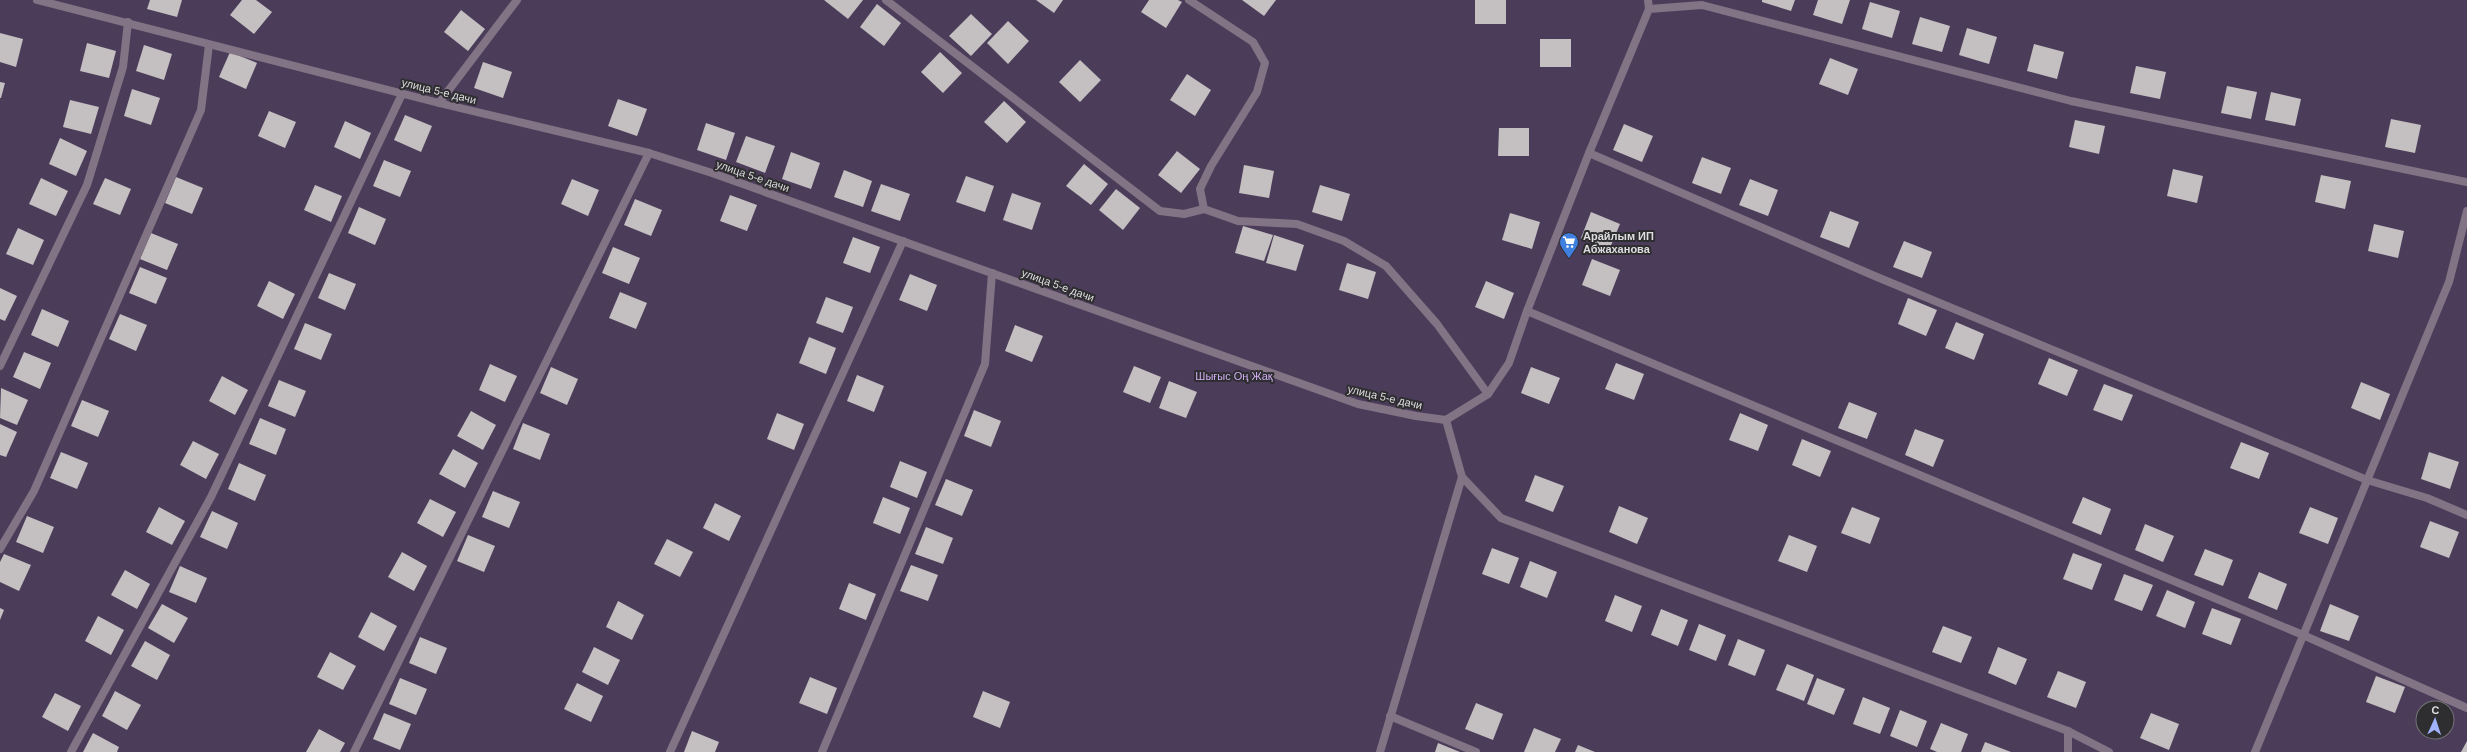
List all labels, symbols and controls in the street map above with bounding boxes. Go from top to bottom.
street label: улица 5-е дачи [400,76,478,106]
street label: улица 5-е дачи [715,158,791,194]
place label: Арайлым ИП Абжаханова [1583,230,1654,255]
supermarket icon: Арайлым ИП Абжаханова [1558,231,1580,259]
street label: улица 5-е дачи [1020,266,1096,304]
park label: Шығыс Оң Жақ [1195,370,1273,382]
street label: улица 5-е дачи [1346,383,1424,411]
north arrow [2415,700,2455,740]
text: С [2431,704,2440,716]

